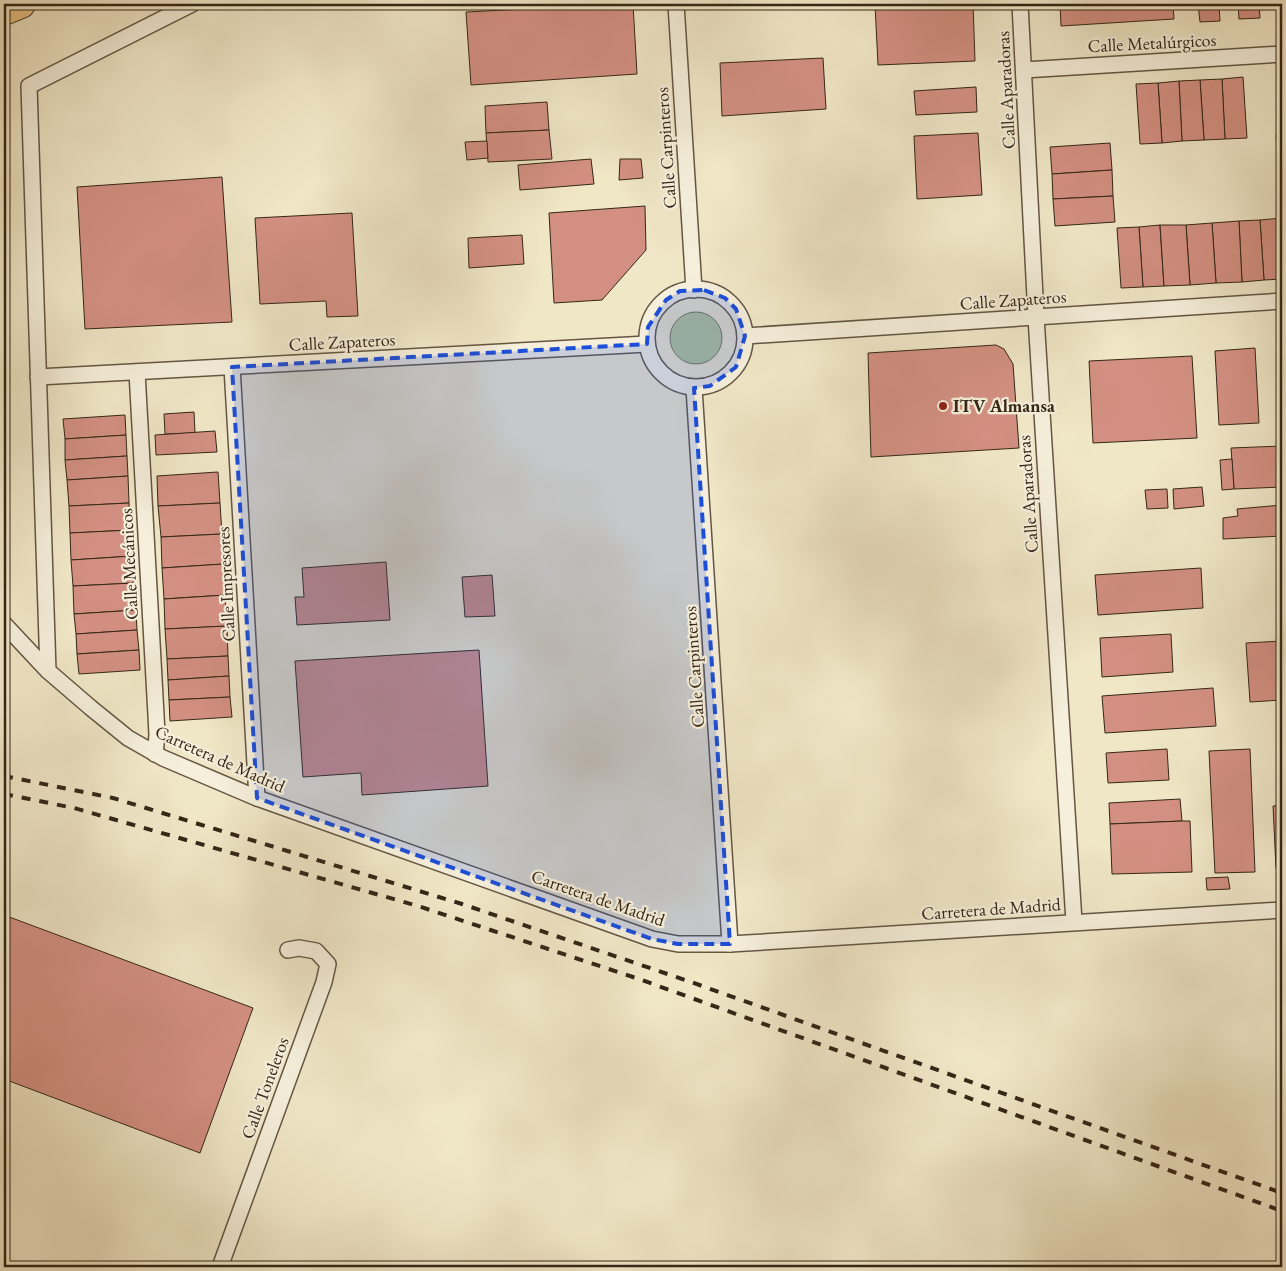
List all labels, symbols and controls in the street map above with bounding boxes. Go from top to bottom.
street label: Calle Metalúrgicos [1087,28,1217,57]
street label: Calle Aparadoras [991,30,1020,150]
street label: Calle Carpinteros [650,86,681,210]
street label: Calle Zapateros [959,284,1067,315]
street label: Calle Zapateros [288,327,396,356]
place label: ITV Almansa [953,394,1055,417]
marker: ITV Almansa [937,400,949,412]
street label: Calle Aparadoras [1012,434,1043,554]
street label: Calle Mecánicos [114,507,143,620]
street label: Calle Impresores [211,526,240,642]
street label: Calle Carpinteros [678,605,709,729]
street label: Carretera de Madrid [152,720,290,798]
street label: Carretera de Madrid [528,864,669,931]
street label: Carretera de Madrid [920,892,1062,925]
street label: Calle Toneleros [235,1033,294,1142]

